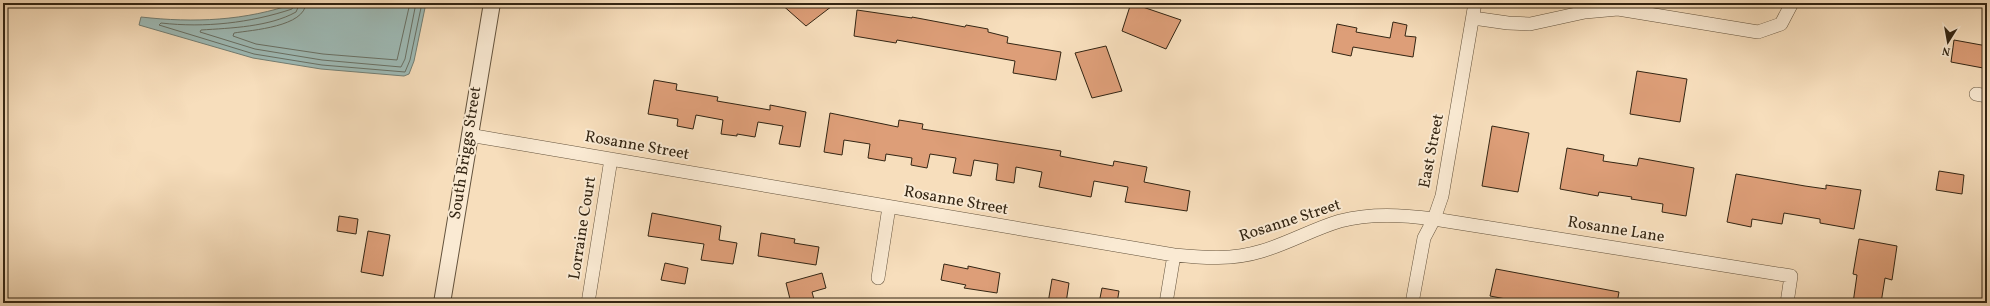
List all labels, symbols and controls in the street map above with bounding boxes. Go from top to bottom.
north arrow [1928,22,1968,62]
text: N [1941,42,1952,58]
street label: South Briggs Street [445,84,487,221]
street label: East Street [1414,112,1450,190]
street label: Rosanne Street [583,126,691,166]
street label: Lorraine Court [564,174,602,281]
street label: Rosanne Street [902,181,1010,221]
street label: Rosanne Street [1236,194,1344,248]
street label: Rosanne Lane [1566,211,1666,249]

